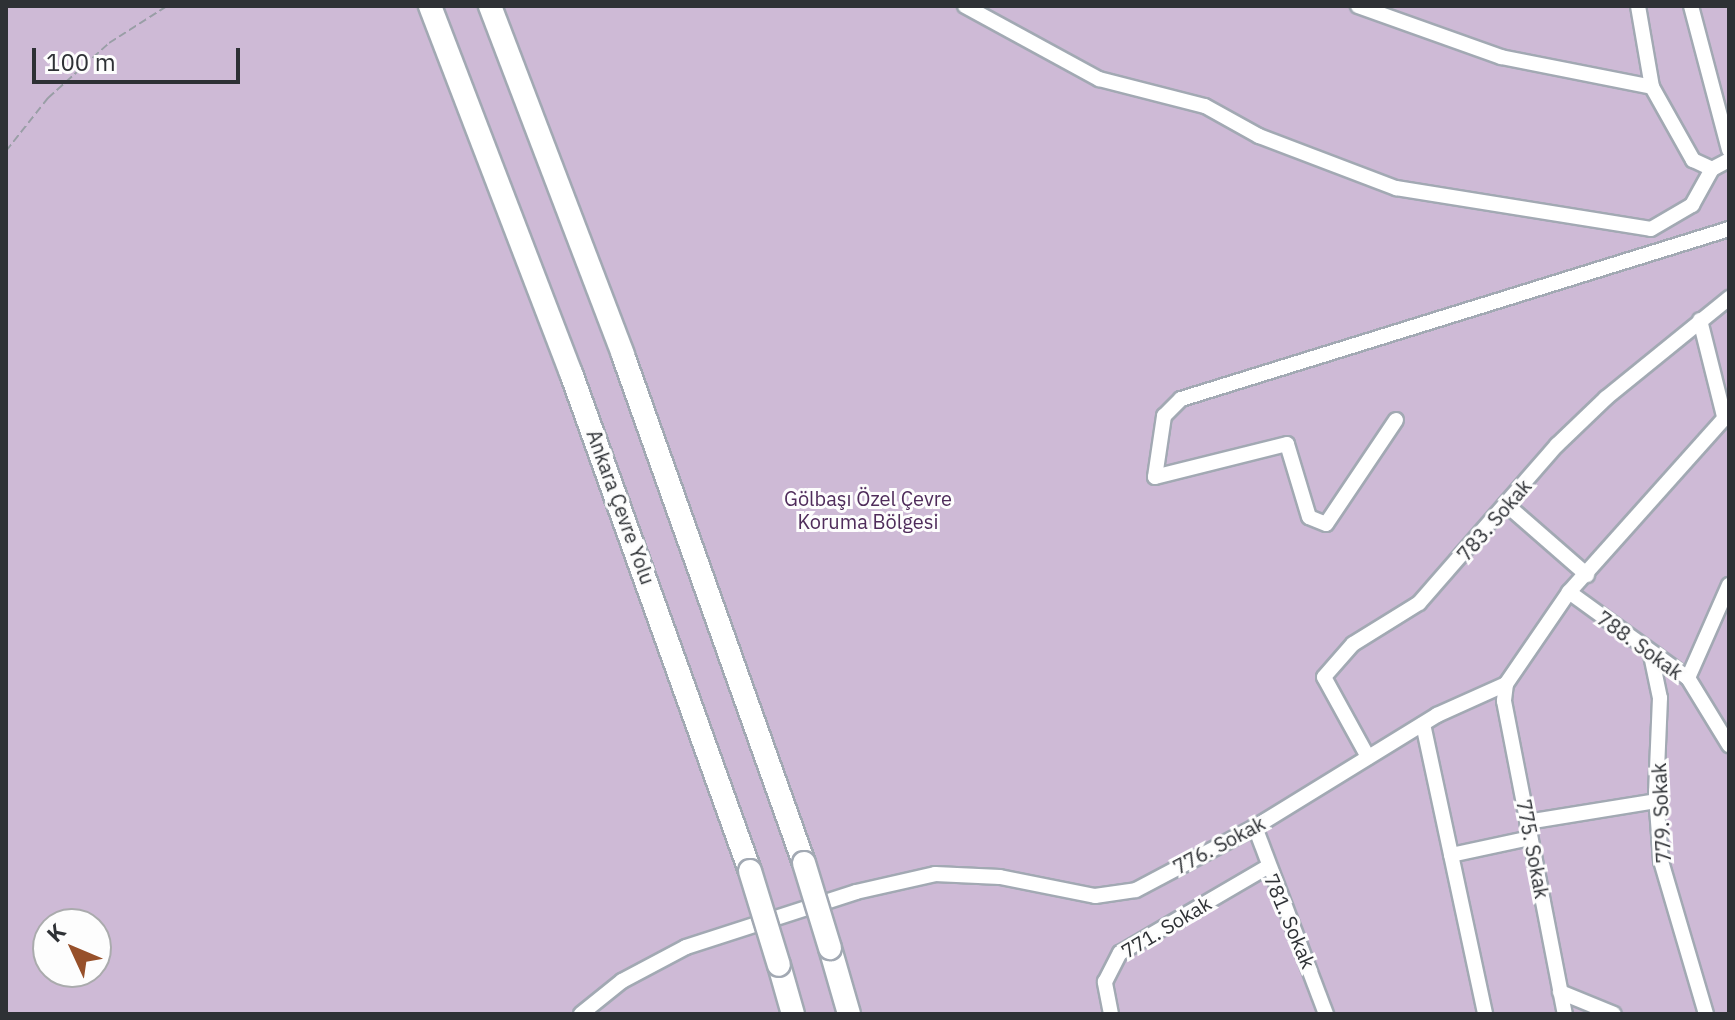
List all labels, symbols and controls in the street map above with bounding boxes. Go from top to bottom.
scale bar [36,32,244,82]
text: 100 m [46,46,116,78]
street label: Ankara Çevre Yolu [582,426,660,588]
street label: 783. Sokak [1452,474,1536,566]
park label: Gölbaşı Özel Çevre Koruma Bölgesi [784,486,952,533]
street label: 788. Sokak [1592,606,1688,684]
street label: 779. Sokak [1646,762,1676,864]
street label: 775. Sokak [1512,797,1554,901]
street label: 776. Sokak [1169,811,1269,879]
street label: 781. Sokak [1259,870,1321,972]
street label: 771. Sokak [1117,891,1215,963]
north arrow [32,908,112,988]
text: K [40,917,72,948]

